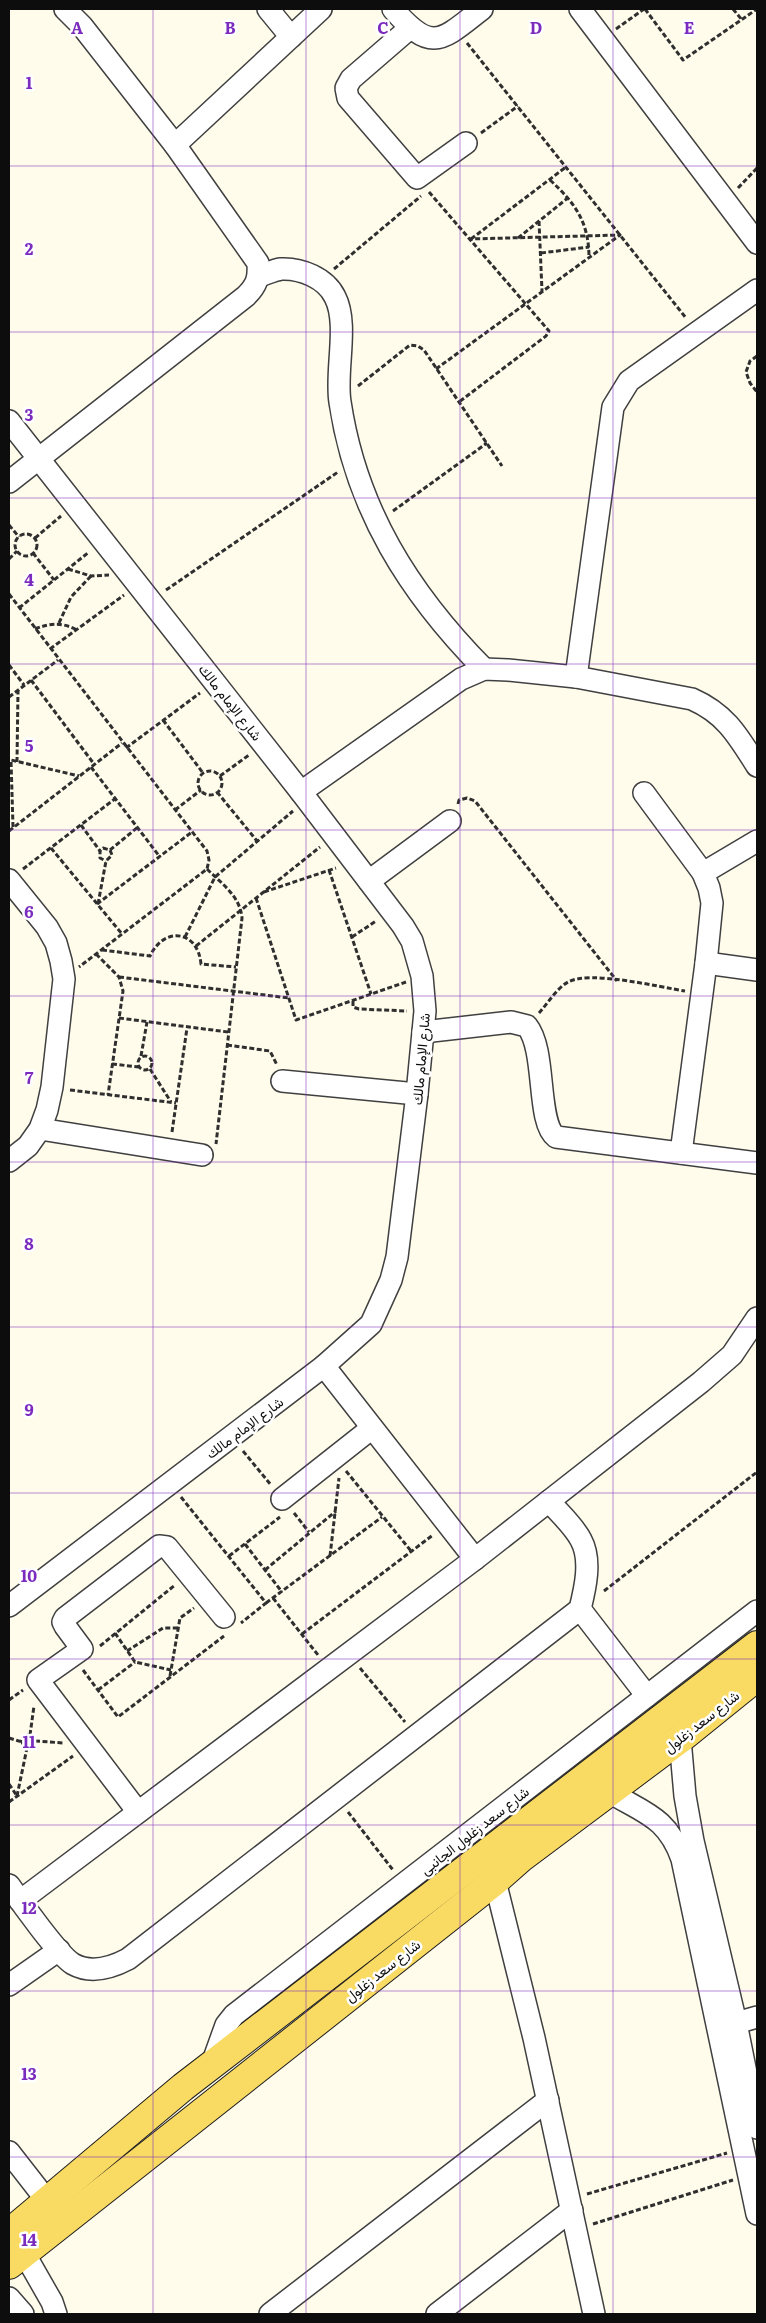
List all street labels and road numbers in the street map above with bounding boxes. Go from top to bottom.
street label: شارع الإمام مالك [193,659,267,746]
street label: شارع الإمام مالك [406,1012,436,1106]
street label: شارع الإمام مالك [201,1391,288,1464]
street label: شارع سعد زغلول [659,1685,744,1758]
street label: شارع سعد زغلول الجانبى [415,1781,534,1881]
street label: شارع سعد زغلول [340,1934,425,2007]

